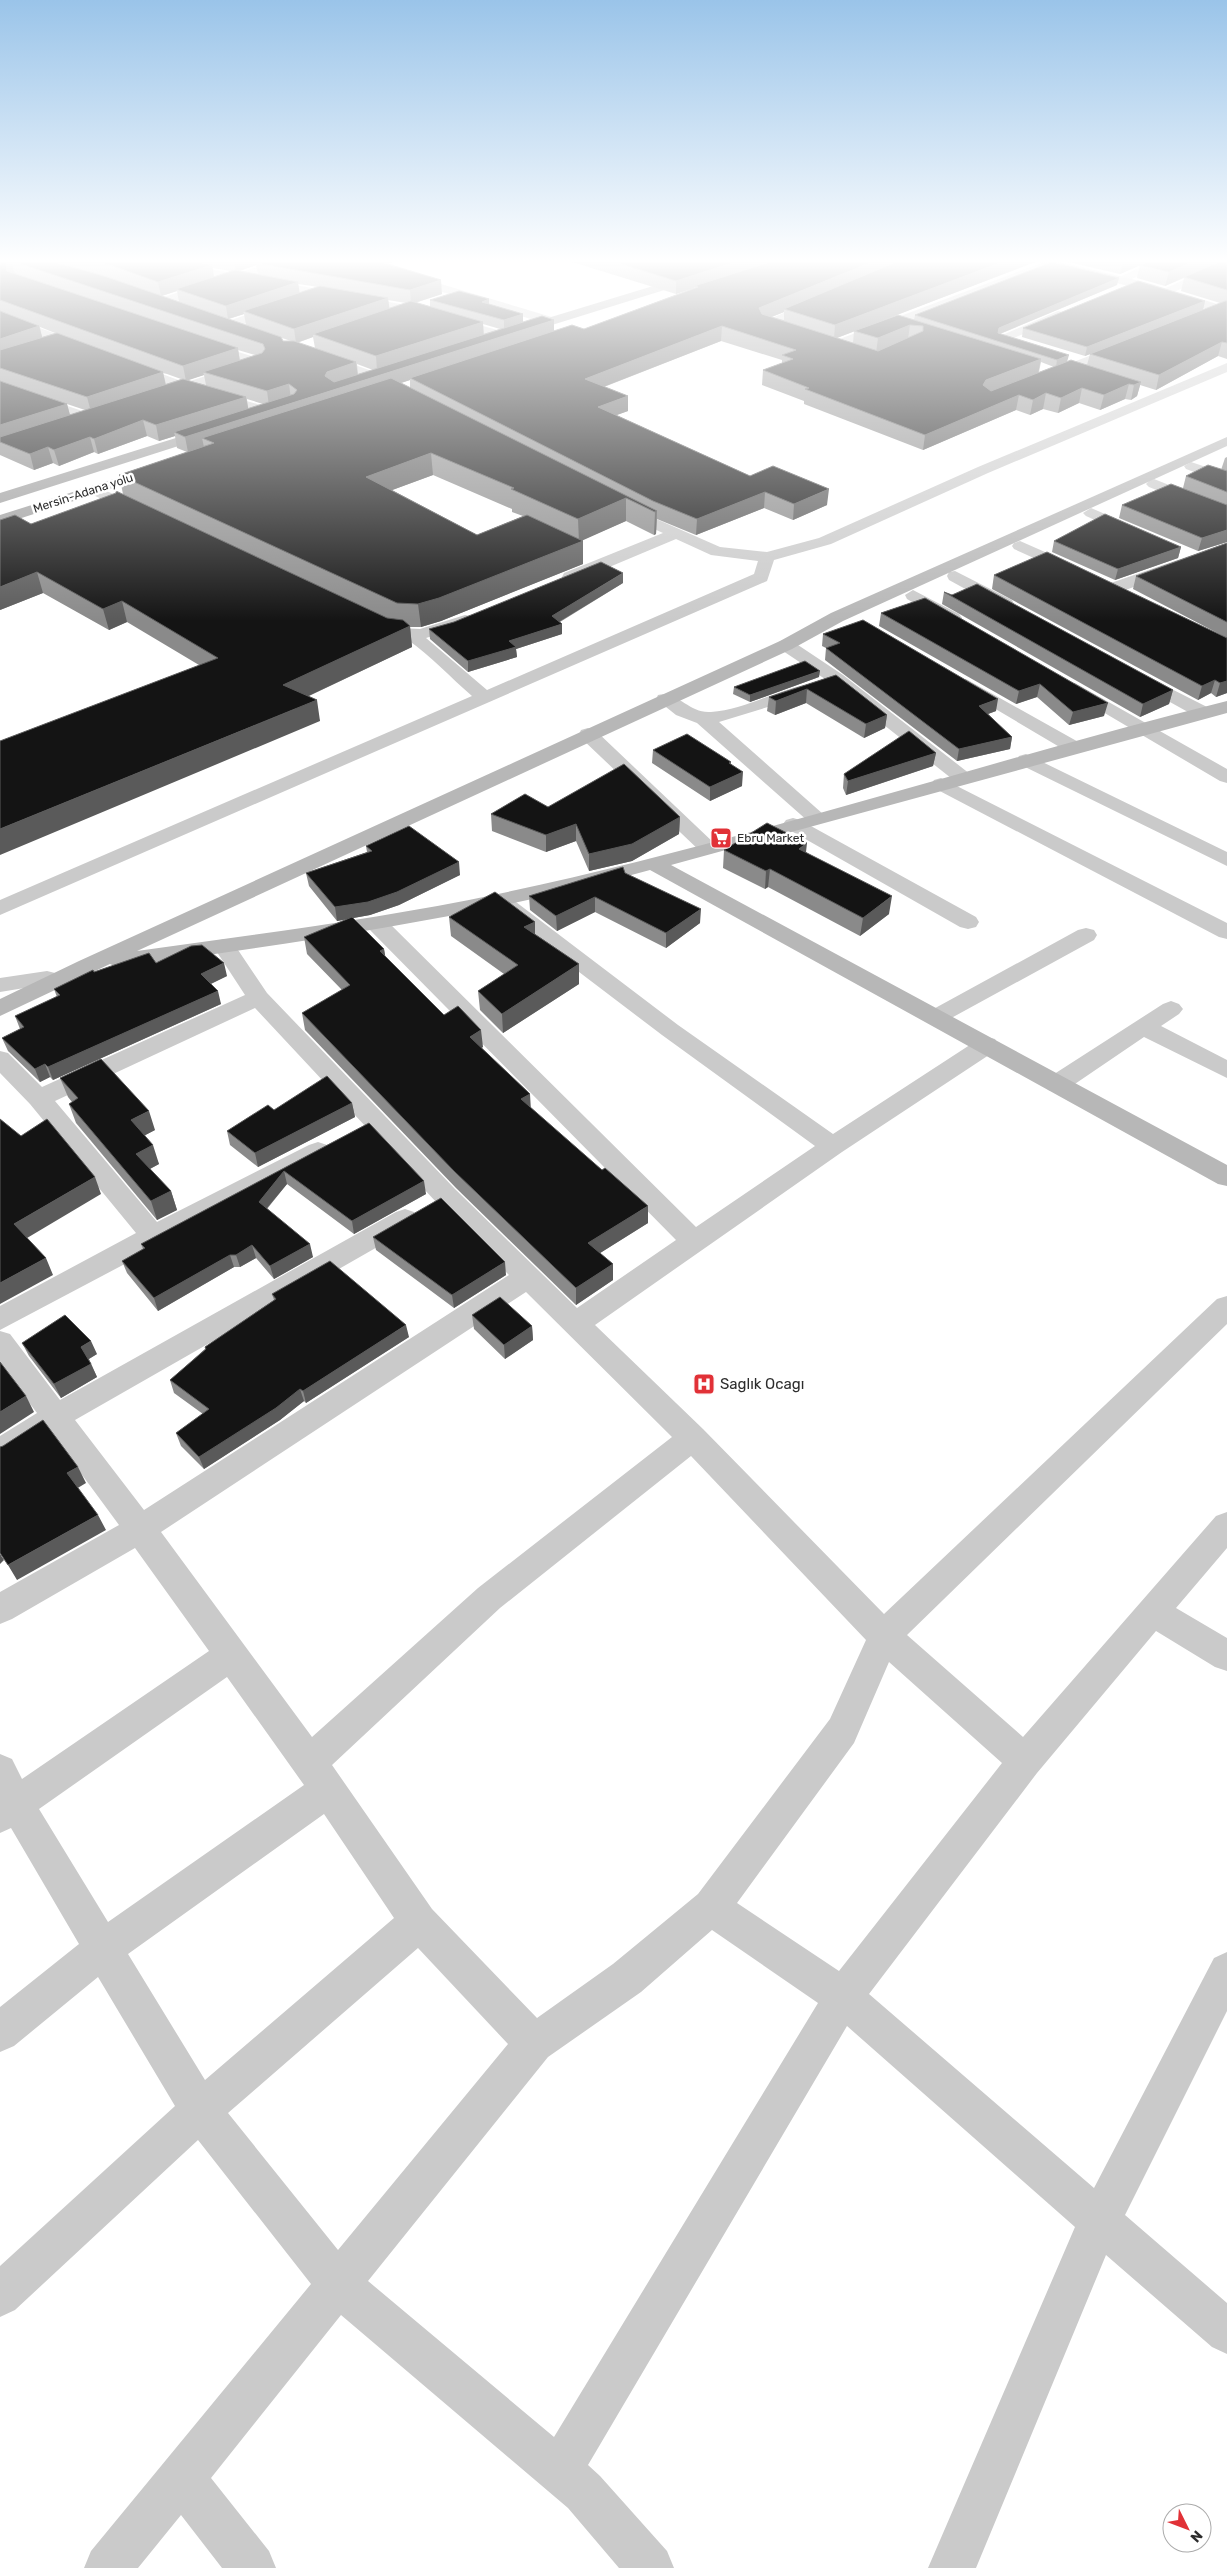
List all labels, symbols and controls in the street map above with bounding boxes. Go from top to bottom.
street label: Mersin-Adana yolu [31,470,135,516]
supermarket icon: Ebru Market [709,826,733,850]
place label: Ebru Market [737,831,804,845]
hospital icon: Saglık Ocagı [692,1372,716,1396]
place label: Saglık Ocagı [720,1375,804,1393]
north arrow [1162,2503,1212,2553]
text: N [1187,2527,1206,2546]

